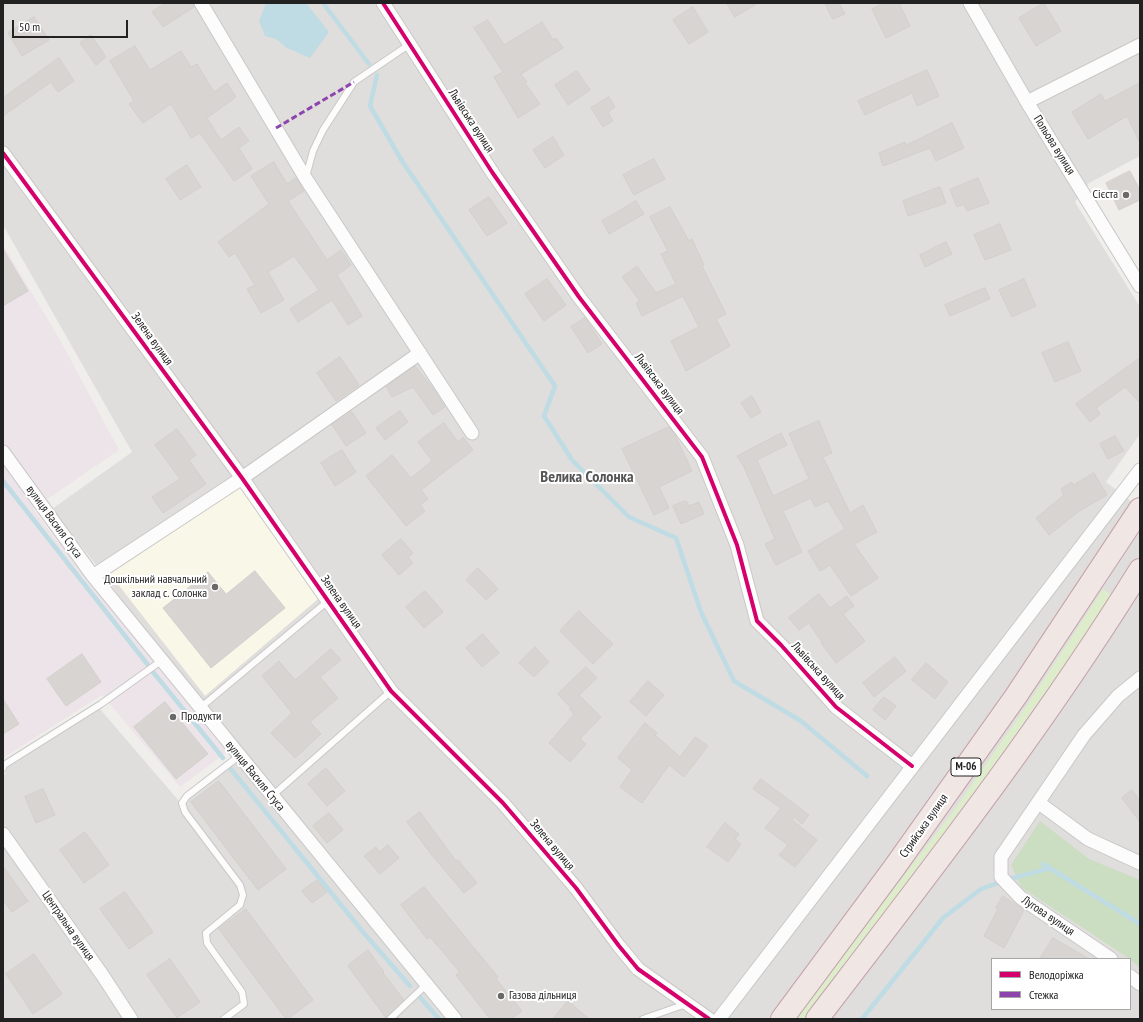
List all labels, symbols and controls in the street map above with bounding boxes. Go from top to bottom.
scale bar [14,12,130,38]
text: 50 m [19,19,40,34]
street label: Львівська вулиця [445,87,497,155]
street label: Польова вулиця [1030,113,1078,177]
place label: Сієста [1093,188,1118,202]
marker: Сієста [1121,190,1131,200]
street label: Зелена вулиця [128,310,176,368]
street label: Львівська вулиця [631,351,687,417]
district label: Велика Солонка [540,467,634,487]
street label: вулиця Василя Стуса [23,483,85,561]
place label: Дошкільний навчальний заклад с. Солонка [104,573,207,601]
street label: Зелена вулиця [317,573,365,631]
marker: Дошкільний навчальний заклад с. Солонка [210,582,220,592]
street label: Львівська вулиця [788,639,848,703]
place label: Продукти [181,710,221,724]
marker: Продукти [168,712,178,722]
street label: вулиця Василя Стуса [222,738,288,814]
road number: М-06 [951,758,981,776]
street label: Стрийська вулиця [897,791,951,861]
street label: Зелена вулиця [527,817,577,873]
street label: Центральна вулиця [39,888,97,964]
street label: Лугова вулиця [1019,893,1077,939]
legend [991,958,1131,1010]
text: Велодоріжка [1029,967,1084,982]
text: Стежка [1029,987,1058,1002]
place label: Газова дільниця [509,989,576,1003]
marker: Газова дільниця [496,991,506,1001]

